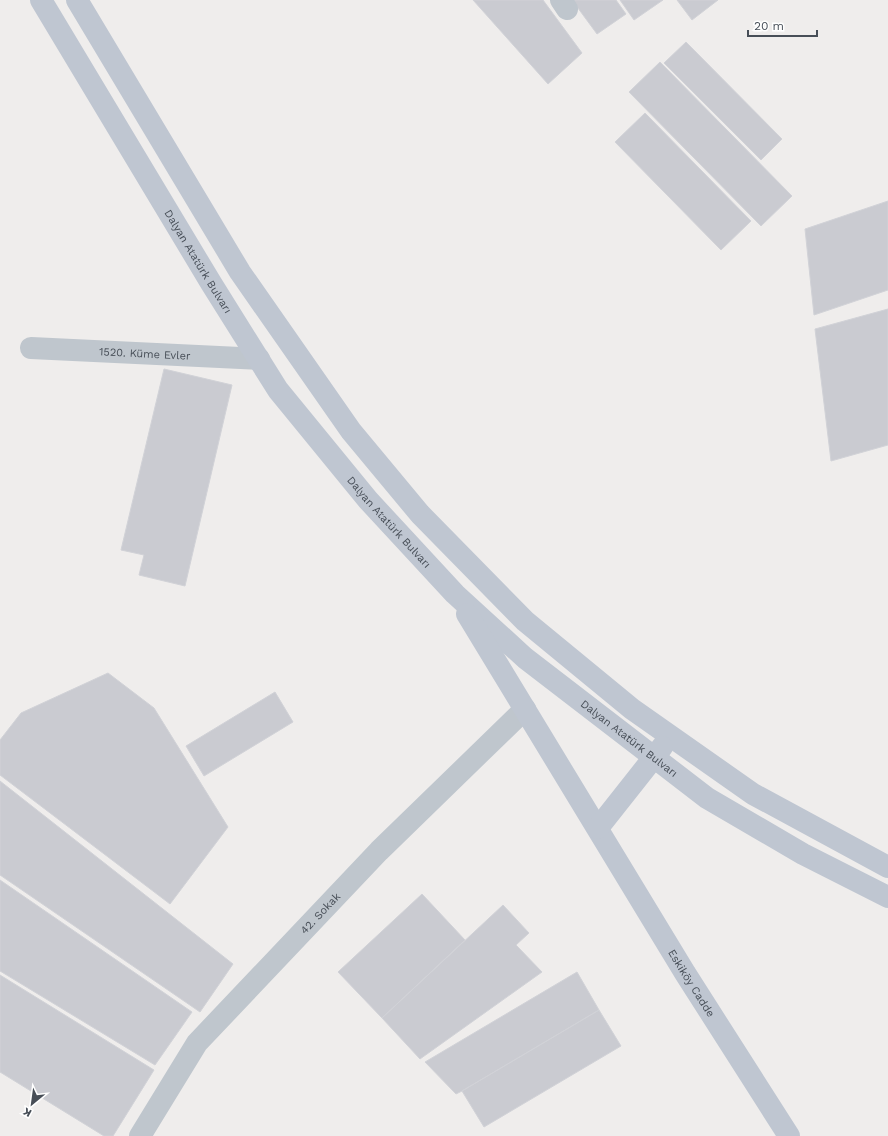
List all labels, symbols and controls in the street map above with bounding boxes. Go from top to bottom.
scale bar [748,12,817,38]
text: 20 m [754,19,784,33]
street label: Dalyan Atatürk Bulvarı [162,207,235,315]
street label: 1520. Küme Evler [99,345,191,362]
street label: Dalyan Atatürk Bulvarı [345,474,434,570]
street label: Dalyan Atatürk Bulvarı [578,697,680,780]
street label: 42. Sokak [297,890,343,937]
street label: Eskiköy Cadde [666,947,718,1019]
north arrow [12,1084,52,1124]
text: K [21,1105,34,1120]

